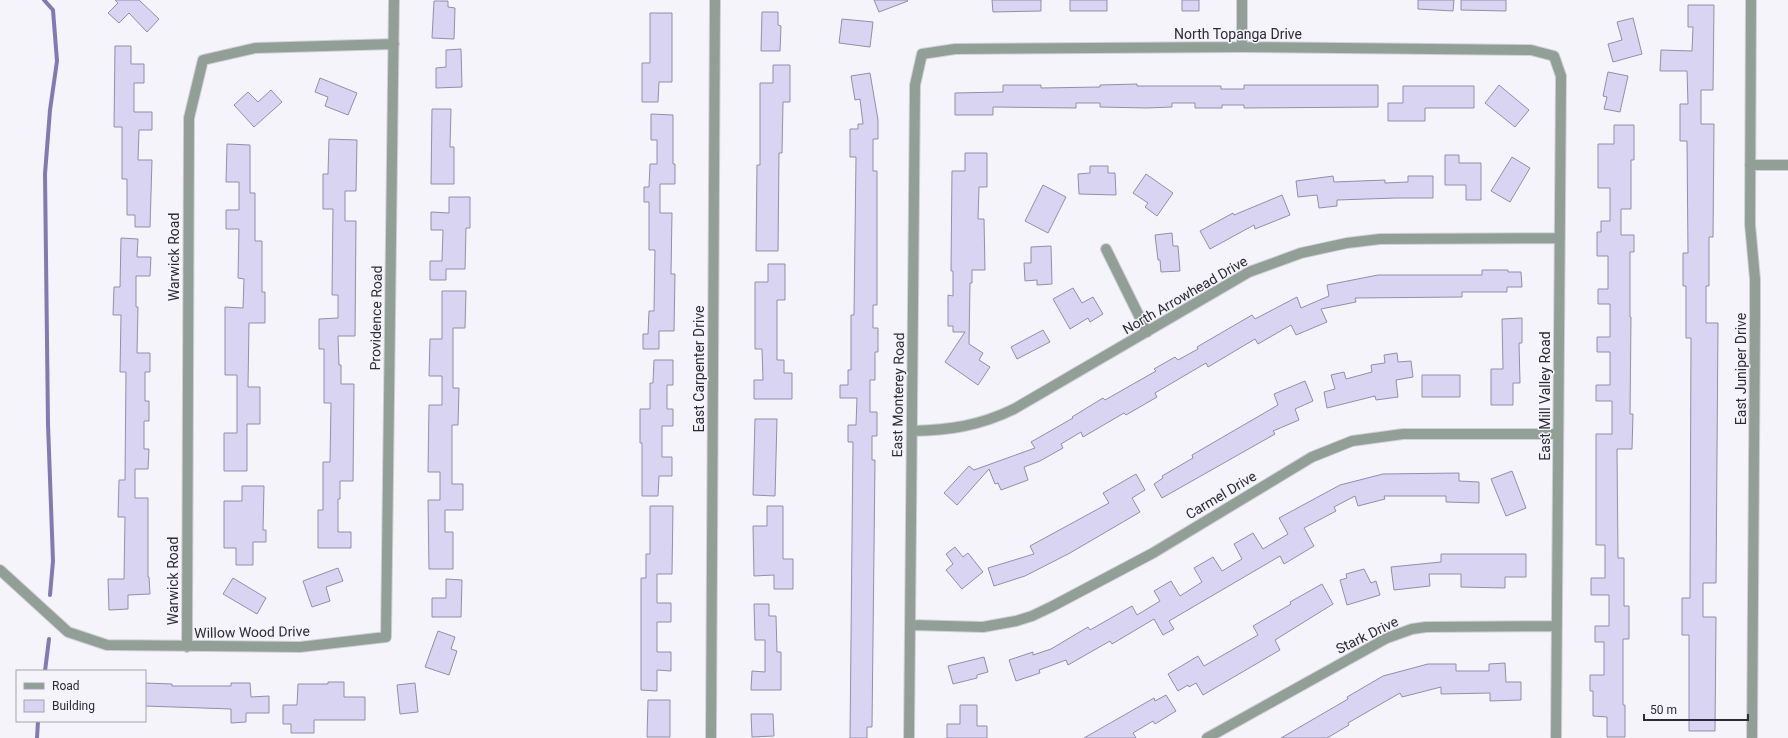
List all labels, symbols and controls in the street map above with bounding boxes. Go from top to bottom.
street label: North Topanga Drive [1174,26,1302,42]
street label: Warwick Road [166,213,182,301]
street label: North Arrowhead Drive [1120,253,1250,337]
street label: Providence Road [367,265,385,371]
street label: East Carpenter Drive [691,305,707,433]
street label: East Juniper Drive [1733,313,1749,425]
street label: East Mill Valley Road [1537,331,1553,461]
street label: East Monterey Road [889,332,907,458]
street label: Carmel Drive [1183,468,1259,522]
street label: Warwick Road [165,537,181,625]
street label: Stark Drive [1333,613,1401,657]
street label: Willow Wood Drive [194,623,310,641]
legend [16,670,146,722]
text: Road [52,679,80,693]
scale bar [1644,696,1748,722]
text: Building [52,699,95,713]
text: 50 m [1650,703,1677,717]

